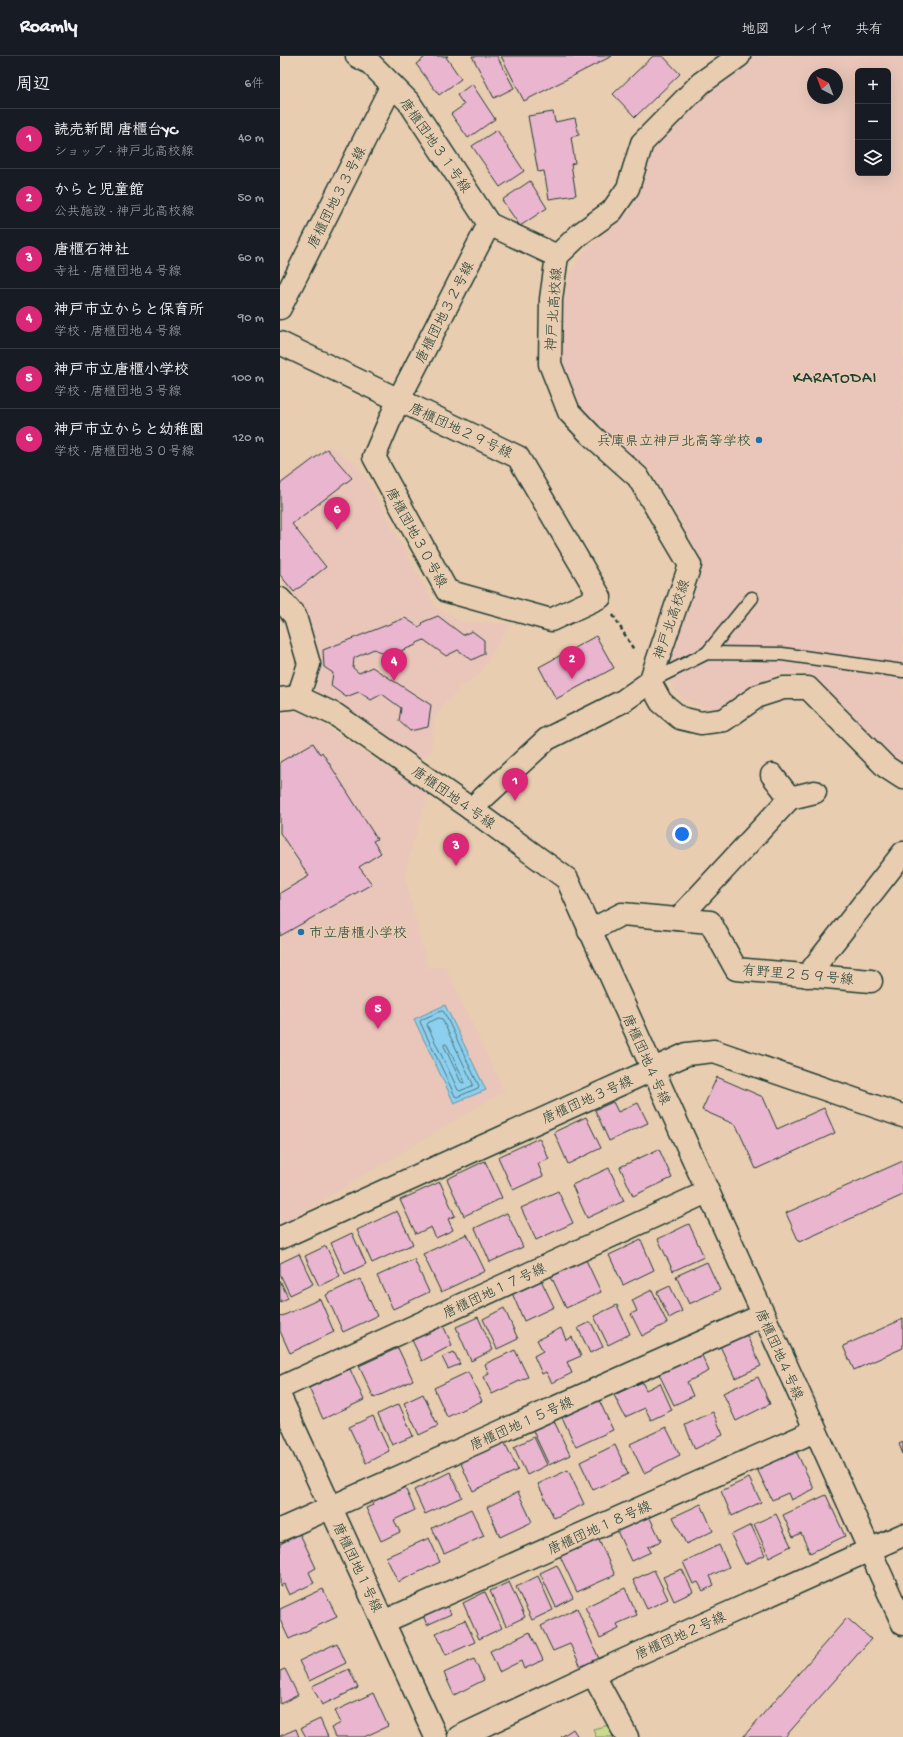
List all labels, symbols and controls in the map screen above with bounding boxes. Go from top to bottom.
text: Roamly [20,16,77,39]
text: 地図 [742,22,770,39]
text: レイヤ [792,22,833,39]
text: 共有 [855,22,883,39]
north arrow [807,68,843,104]
map controls [855,68,891,176]
button: + [855,68,891,104]
text: 周辺 [16,76,50,96]
text: 6件 [244,77,264,92]
street label: 唐櫃団地３１号線 [395,96,473,197]
button: − [855,104,891,140]
text: 読売新聞 唐櫃台YC [54,122,178,140]
text: 1 [26,131,32,146]
text: 40 m [238,131,264,146]
button: layers [855,140,891,176]
street label: 唐櫃団地３３号線 [305,144,371,252]
text: ショップ · 神戸北高校線 [54,145,194,160]
text: からと児童館 [54,182,144,200]
text: 2 [26,191,32,206]
text: 50 m [237,191,264,206]
text: 公共施設 · 神戸北高校線 [54,205,194,220]
text: 唐櫃石神社 [54,242,129,260]
text: 3 [26,251,32,266]
text: 60 m [238,251,264,266]
street label: 唐櫃団地３２号線 [413,259,479,367]
text: 寺社 · 唐櫃団地４号線 [54,265,181,280]
street label: 神戸北高校線 [544,267,567,352]
text: 神戸市立からと保育所 [54,302,204,320]
text: 4 [26,311,32,326]
text: 90 m [238,311,264,326]
text: 学校 · 唐櫃団地４号線 [54,325,181,340]
text: 神戸市立唐櫃小学校 [54,362,189,380]
district label: KARATODAI [793,370,877,389]
text: 5 [26,371,32,386]
text: 100 m [232,371,264,386]
text: 学校 · 唐櫃団地３号線 [54,385,181,400]
street label: 唐櫃団地２９号線 [406,401,514,464]
text: 神戸市立からと幼稚園 [54,422,204,440]
text: 6 [26,431,32,446]
text: 120 m [233,431,264,446]
place label: 兵庫県立神戸北高等学校 [597,434,751,451]
marker: 兵庫県立神戸北高等学校 [754,435,764,445]
text: 学校 · 唐櫃団地３０号線 [54,445,194,460]
street label: 唐櫃団地３０号線 [380,485,449,591]
pin: 6 [324,497,350,530]
street label: 神戸北高校線 [652,577,695,662]
pin: 2 [559,646,585,679]
pin: 4 [381,648,407,681]
street label: 唐櫃団地４号線 [408,764,498,834]
pin: 1 [502,768,528,801]
your location [672,824,692,844]
pin: 3 [443,833,469,866]
place label: 市立唐櫃小学校 [309,926,407,943]
marker: 市立唐櫃小学校 [296,927,306,937]
street label: 有野里２５９号線 [741,963,854,990]
pin: 5 [365,996,391,1029]
street label: 唐櫃団地４号線 [617,1012,672,1108]
street label: 唐櫃団地３号線 [540,1074,636,1129]
street label: 唐櫃団地１７号線 [441,1261,549,1324]
street label: 唐櫃団地４号線 [750,1307,805,1403]
street label: 唐櫃団地１５号線 [467,1395,577,1456]
street label: 唐櫃団地１８号線 [545,1499,655,1560]
street label: 唐櫃団地１号線 [327,1520,384,1616]
street label: 唐櫃団地２号線 [633,1610,729,1665]

